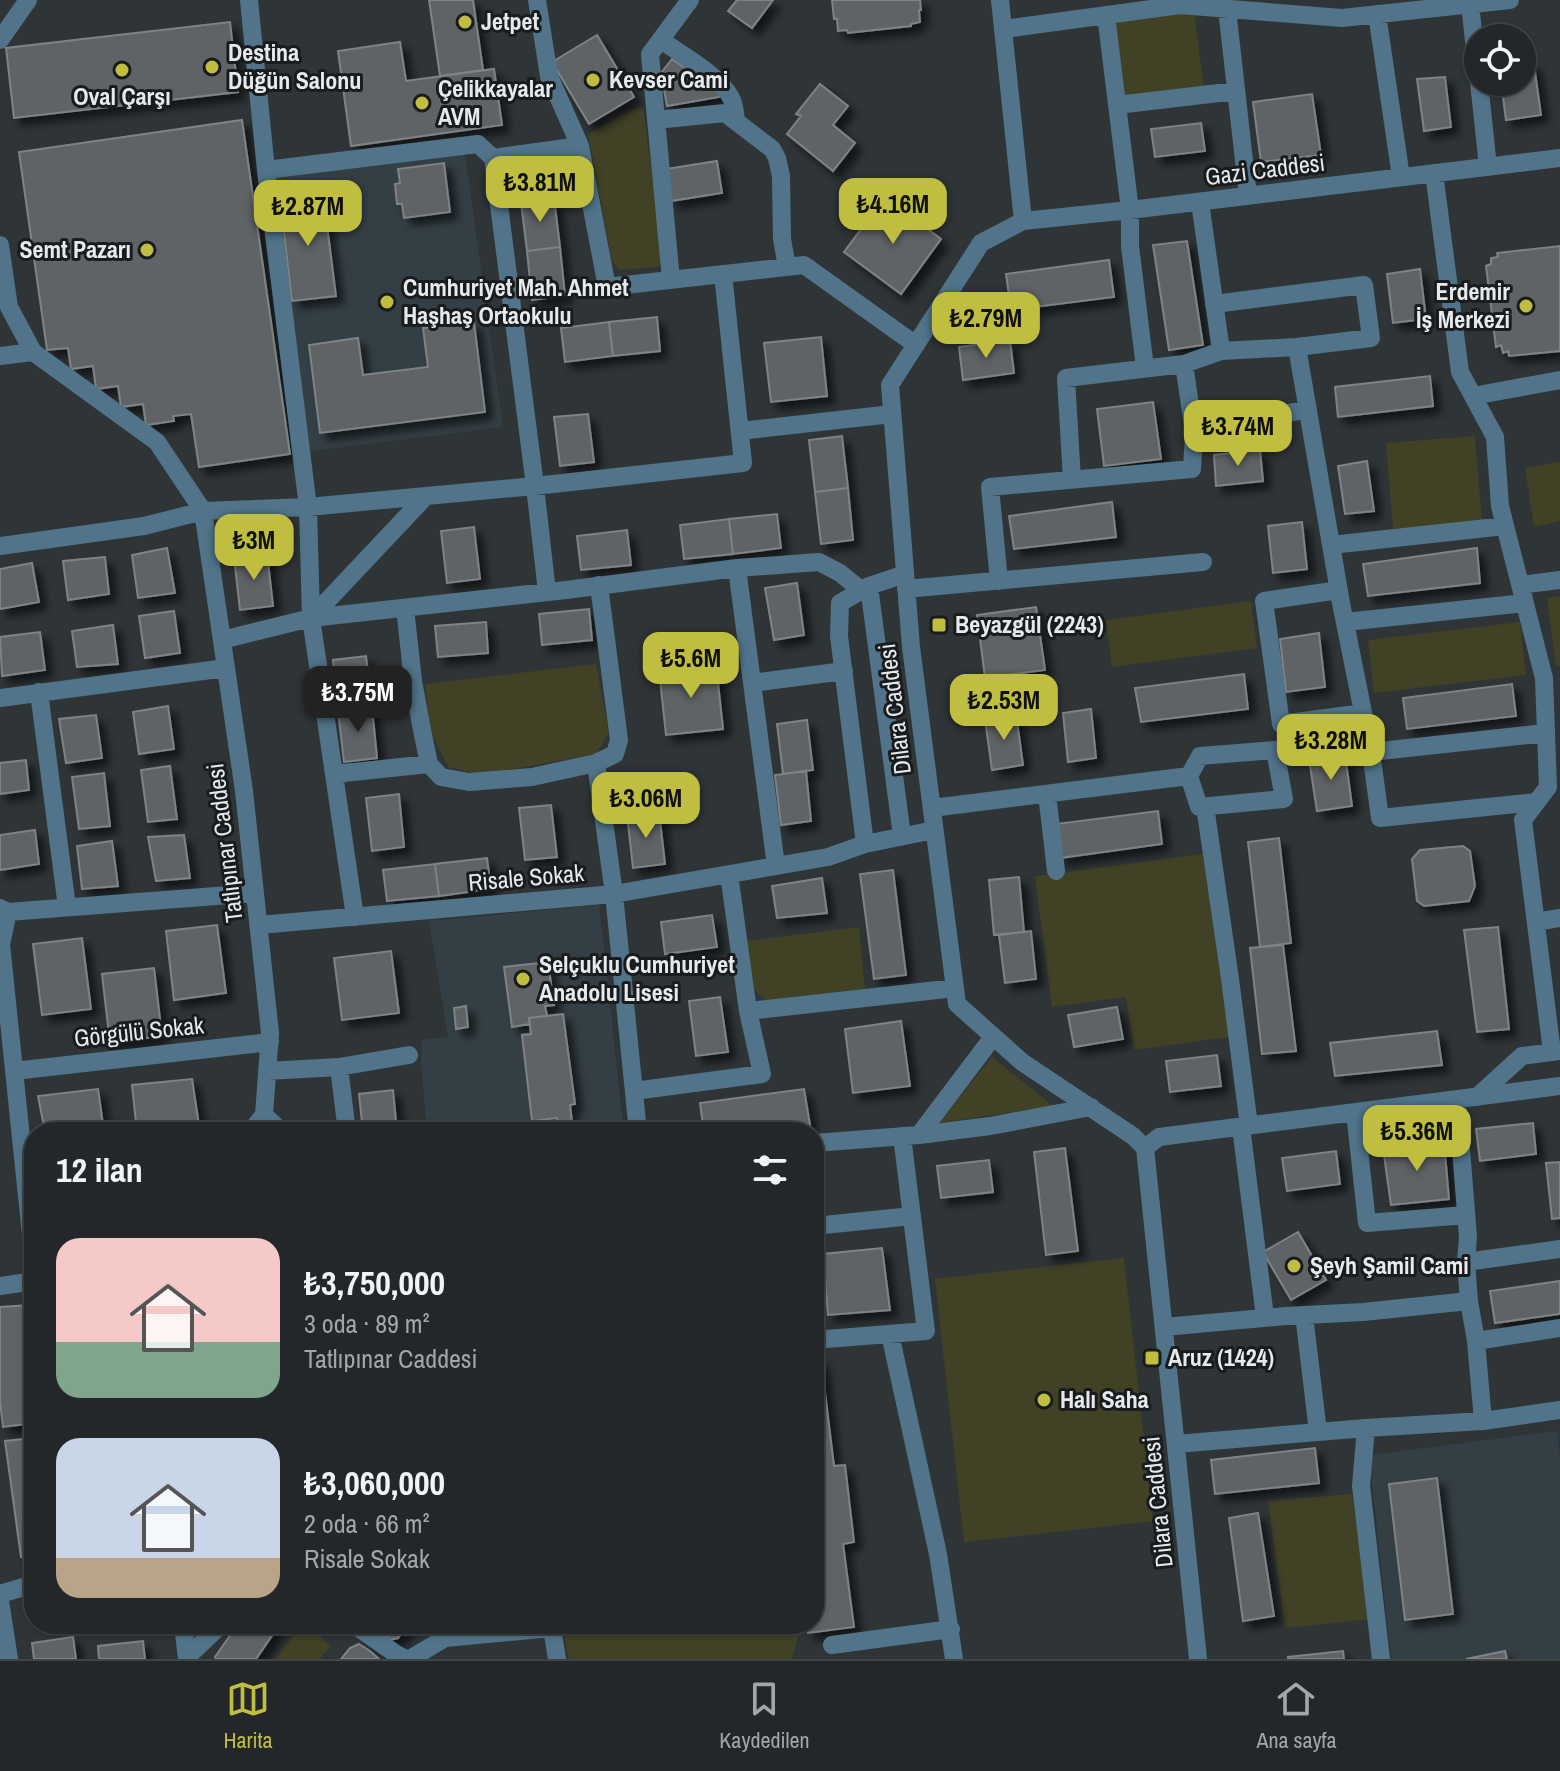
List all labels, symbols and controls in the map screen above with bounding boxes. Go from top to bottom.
place label: Jetpet [481,5,539,37]
marker: Jetpet [456,13,474,31]
map controls [1464,24,1536,96]
button: locate [1464,24,1536,96]
place label: Destina Düğün Salonu [228,36,361,96]
marker: Destina Düğün Salonu [203,58,221,76]
marker: Oval Çarşı [113,61,131,79]
place label: Kevser Cami [609,63,728,95]
marker: Kevser Cami [584,71,602,89]
place label: Çelikkayalar AVM [438,72,553,132]
place label: Oval Çarşı [73,80,171,112]
marker: Çelikkayalar AVM [413,94,431,112]
street label: Gazi Caddesi [1203,146,1327,192]
pin: ₺3.81M [475,156,605,224]
text: ₺3.81M [504,164,576,199]
pin: ₺4.16M [828,178,958,246]
pin: ₺2.87M [243,180,373,248]
text: ₺4.16M [857,186,929,221]
text: ₺2.87M [272,188,344,223]
place label: Semt Pazarı [19,233,131,265]
marker: Semt Pazarı [138,241,156,259]
place label: Cumhuriyet Mah. Ahmet Haşhaş Ortaokulu [403,271,629,331]
place label: Erdemir İş Merkezi [1416,275,1510,335]
pin: ₺2.79M [921,292,1051,360]
marker: Cumhuriyet Mah. Ahmet Haşhaş Ortaokulu [378,293,396,311]
marker: Erdemir İş Merkezi [1517,297,1535,315]
text: ₺2.79M [950,300,1022,335]
pin: ₺3.74M [1173,400,1303,468]
text: ₺3.74M [1202,408,1274,443]
pin: ₺3M [215,514,293,582]
text: ₺3M [233,522,275,557]
place label: Beyazgül (2243) [955,608,1104,640]
marker: Beyazgül (2243) [930,616,948,634]
pin: ₺5.6M [635,632,747,700]
text: ₺5.6M [661,640,721,675]
street label: Dilara Caddesi [870,642,918,776]
pin: ₺3.75M [293,666,423,734]
text: ₺3.75M [322,674,394,709]
pin: ₺2.53M [939,674,1069,742]
text: ₺2.53M [968,682,1040,717]
pin: ₺3.28M [1266,714,1396,782]
text: ₺3.28M [1295,722,1367,757]
street label: Tatlıpınar Caddesi [198,762,250,925]
pin: ₺3.06M [581,772,711,840]
text: ₺3.06M [610,780,682,815]
street label: Risale Sokak [467,856,585,898]
place label: Selçuklu Cumhuriyet Anadolu Lisesi [539,948,735,1008]
marker: Selçuklu Cumhuriyet Anadolu Lisesi [514,970,532,988]
street label: Görgülü Sokak [72,1008,205,1054]
pin: ₺5.36M [1352,1105,1482,1173]
text: ₺5.36M [1381,1113,1453,1148]
text: 12 ilan [56,1147,143,1193]
icon: filters [748,1148,792,1192]
place label: Şeyh Şamil Cami [1310,1249,1469,1281]
marker: Şeyh Şamil Cami [1285,1257,1303,1275]
text: ₺3,750,000 [304,1260,445,1306]
icon: home [120,1270,216,1366]
text: 3 oda · 89 m² [304,1306,430,1341]
text: Tatlıpınar Caddesi [304,1341,477,1376]
place label: Aruz (1424) [1168,1341,1274,1373]
marker: Aruz (1424) [1143,1349,1161,1367]
place label: Halı Saha [1060,1383,1149,1415]
marker: Halı Saha [1035,1391,1053,1409]
street label: Dilara Caddesi [1134,1435,1180,1569]
text: ₺3,060,000 [304,1460,445,1506]
icon: home [120,1470,216,1566]
text: 2 oda · 66 m² [304,1506,430,1541]
text: Risale Sokak [304,1541,430,1576]
tab: Harita [223,1677,273,1755]
tab: Kaydedilen [719,1677,810,1755]
tab: Ana sayfa [1256,1677,1337,1755]

